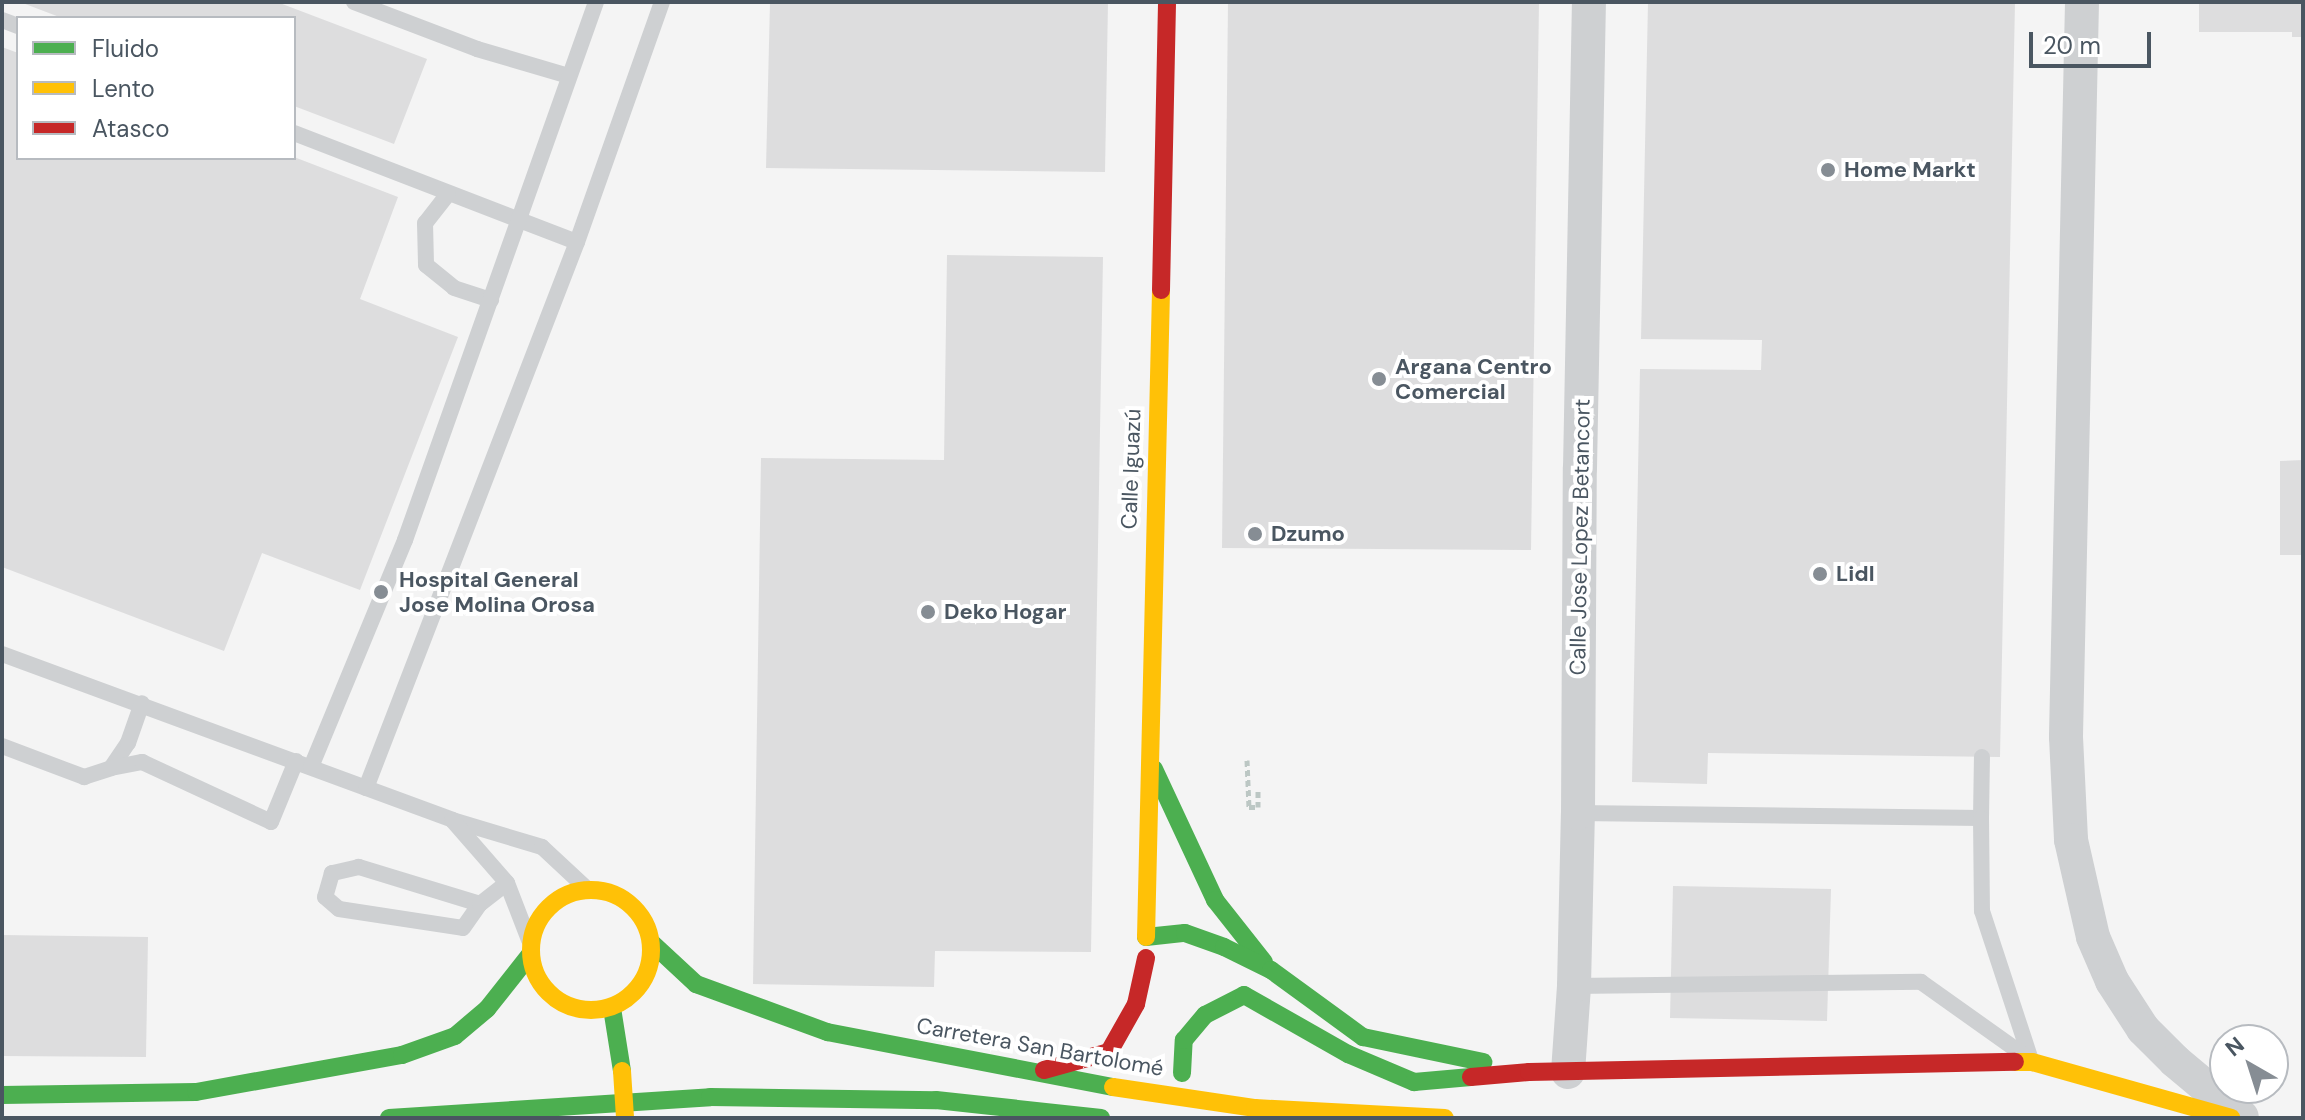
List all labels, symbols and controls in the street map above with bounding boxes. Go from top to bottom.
legend [16,16,296,160]
scale bar [2033,16,2155,66]
text: 20 m [2043,30,2101,61]
text: Fluido [92,33,159,64]
text: Lento [92,73,155,104]
text: Atasco [92,113,169,144]
place label: Home Markt [1844,157,1976,183]
marker: Home Markt [1819,161,1837,179]
place label: Argana Centro Comercial [1395,353,1552,404]
marker: Argana Centro Comercial [1370,370,1388,388]
street label: Calle Jose Lopez Betancort [1564,398,1596,676]
street label: Calle Iguazú [1116,408,1146,530]
place label: Dzumo [1271,521,1345,547]
marker: Dzumo [1246,525,1264,543]
place label: Lidl [1836,561,1875,587]
marker: Lidl [1811,565,1829,583]
place label: Hospital General Jose Molina Orosa [399,566,595,618]
marker: Hospital General Jose Molina Orosa [370,581,392,603]
place label: Deko Hogar [944,599,1067,625]
marker: Deko Hogar [919,603,937,621]
street label: Carretera San Bartolomé [914,1012,1166,1082]
north arrow [2209,1024,2289,1104]
text: N [2219,1030,2250,1063]

